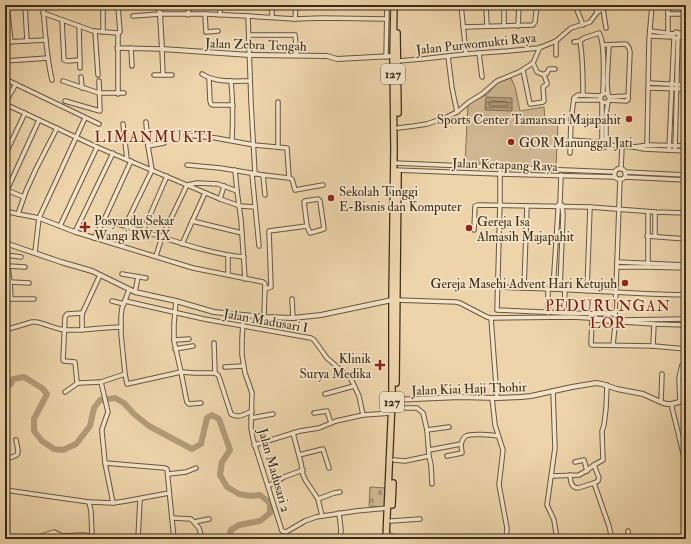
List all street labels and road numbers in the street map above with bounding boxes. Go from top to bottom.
street label: Jalan Purwomukti Raya [414,30,538,59]
street label: Jalan Zebra Tengah [204,35,307,55]
road number: 127 [381,64,405,84]
street label: Jalan Ketapang Raya [451,155,559,176]
street label: Jalan Madusari I [221,306,309,336]
street label: Jalan Kiai Haji Thohir [410,379,527,399]
road number: 127 [380,392,404,412]
street label: Jalan Madusari 2 [254,425,294,515]

